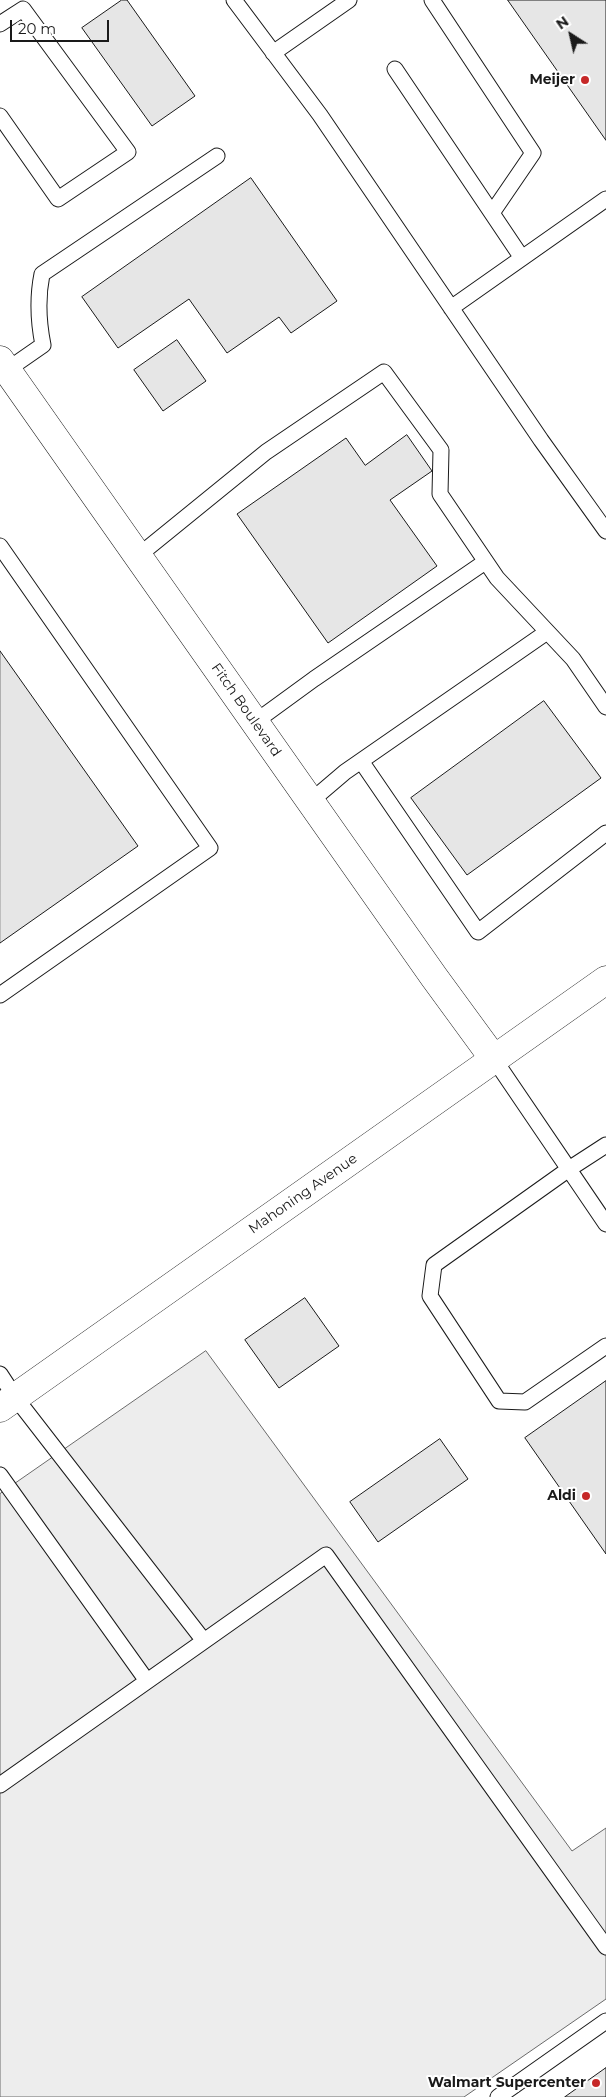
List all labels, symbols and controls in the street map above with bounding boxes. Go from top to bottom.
scale bar [12,10,111,42]
north arrow [546,10,596,60]
text: N [553,12,572,33]
text: 20 m [18,19,56,38]
place label: Meijer [529,72,575,88]
marker: Meijer [579,74,591,86]
street label: Fitch Boulevard [208,660,284,760]
street label: Mahoning Avenue [245,1150,361,1238]
place label: Aldi [547,1488,576,1504]
marker: Aldi [580,1490,592,1502]
place label: Walmart Supercenter [428,2075,586,2091]
marker: Walmart Supercenter [590,2077,602,2089]

